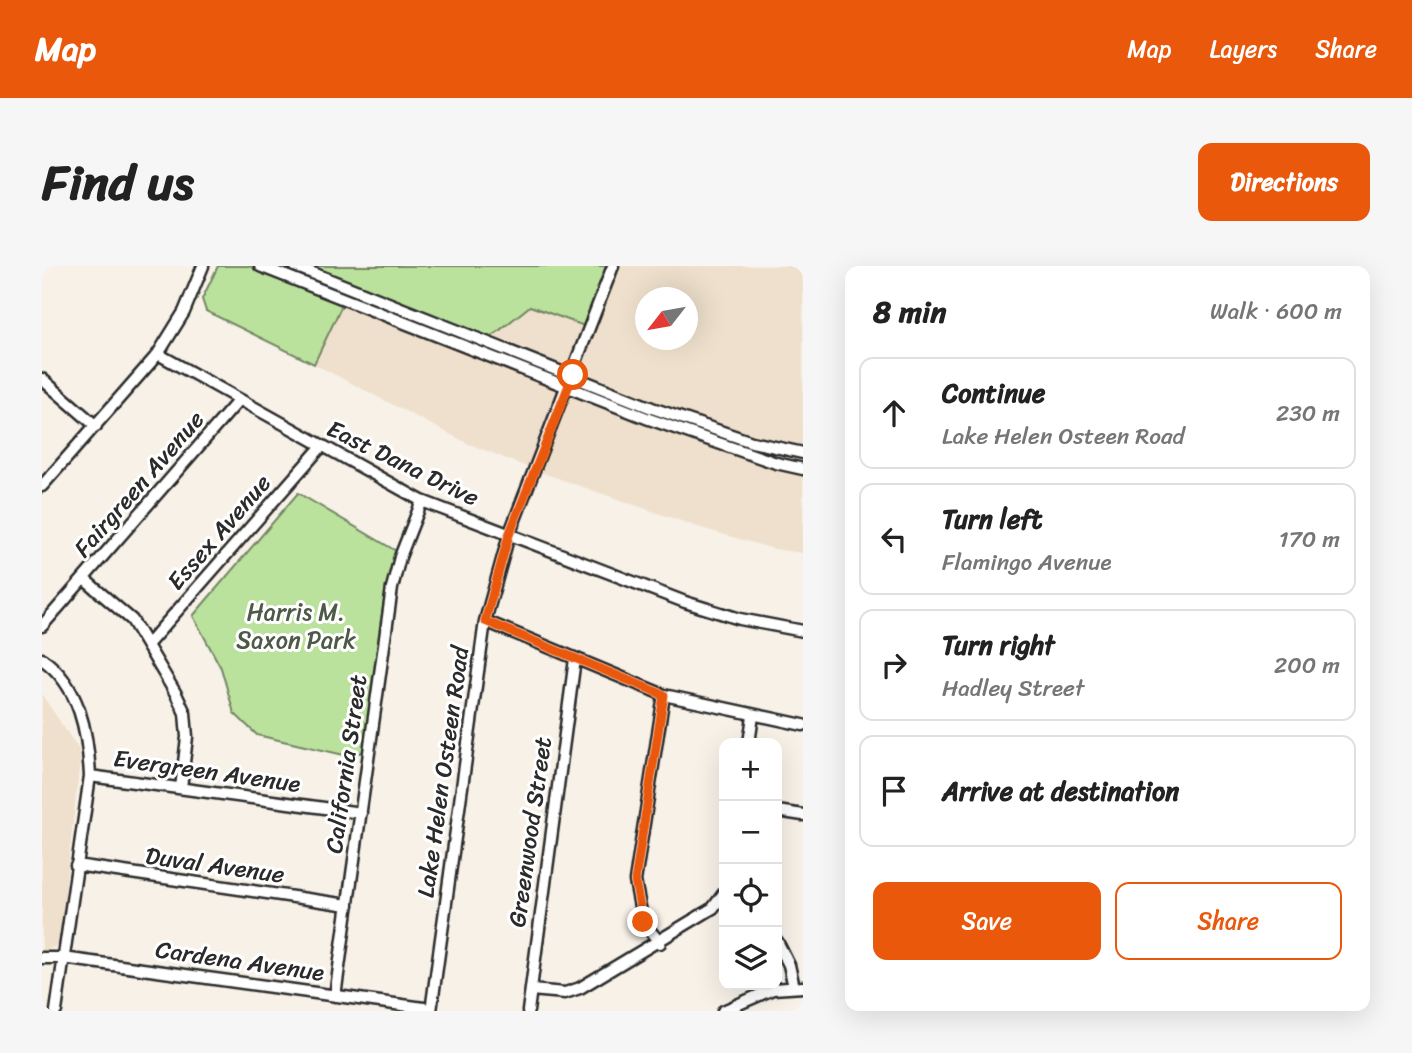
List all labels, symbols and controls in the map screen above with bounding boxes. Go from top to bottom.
text: Map [35,20,96,78]
text: Map [1127,28,1172,70]
text: Layers [1210,28,1277,70]
text: Share [1315,28,1377,70]
text: Find us [42,139,194,226]
button: Directions [1198,143,1370,221]
text: 8 min [873,285,946,339]
north arrow [635,287,698,350]
text: Walk · 600 m [1210,291,1342,332]
route start [557,359,588,390]
text: Continue [942,370,1045,416]
text: 230 m [1276,393,1340,434]
icon: ahead [875,394,913,432]
street label: Fairgreen Avenue [63,401,215,567]
street label: East Dana Drive [320,408,486,518]
text: Lake Helen Osteen Road [942,416,1185,457]
street label: Essex Avenue [156,464,282,600]
text: Turn left [942,496,1042,542]
text: 170 m [1279,519,1340,560]
icon: left [875,520,913,558]
text: Flamingo Avenue [942,542,1112,583]
park label: Harris M. Saxon Park [236,591,356,661]
text: Turn right [942,622,1055,668]
street label: Lake Helen Osteen Road [405,641,482,900]
text: 200 m [1274,645,1340,686]
icon: right [875,646,913,684]
text: Hadley Street [942,668,1084,709]
street label: California Street [313,672,379,856]
street label: Greenwood Street [496,734,564,930]
street label: Evergreen Avenue [111,737,304,805]
map controls [719,738,782,990]
button: + [719,738,782,801]
text: Arrive at destination [942,768,1179,814]
icon: arrive [875,772,913,810]
button: − [719,801,782,864]
street label: Duval Avenue [143,834,287,896]
button: locate [719,864,782,927]
button: Save [873,882,1101,960]
button: Share [1115,882,1342,960]
route end [627,906,658,937]
button: layers [719,927,782,990]
street label: Cardena Avenue [153,928,327,994]

